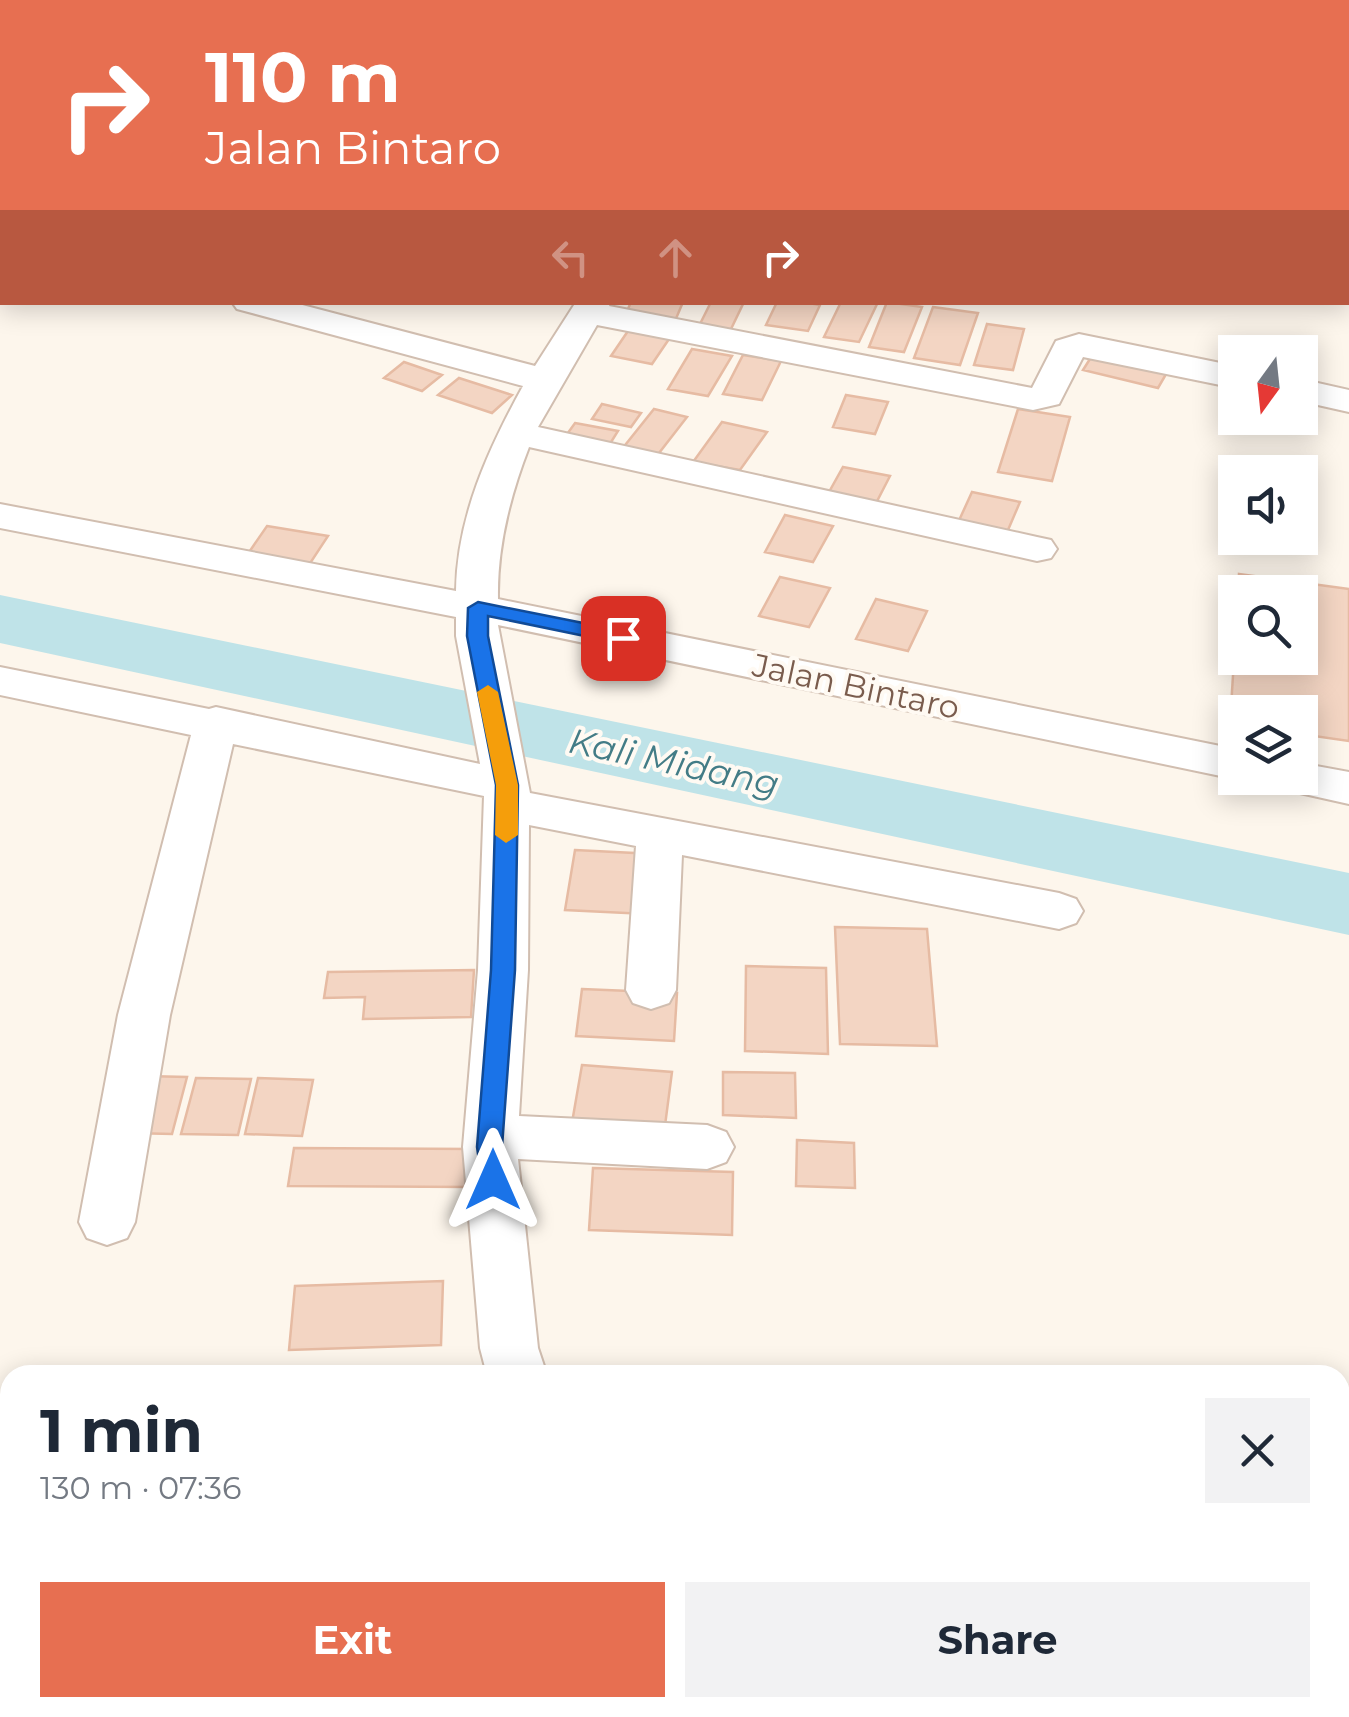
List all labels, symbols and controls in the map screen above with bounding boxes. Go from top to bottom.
text: 110 m [205,34,401,120]
icon: right [40,40,170,170]
text: Jalan Bintaro [205,120,501,175]
icon: left [543,230,598,285]
icon: ahead [648,230,703,285]
icon: right [753,230,808,285]
north arrow [1218,335,1318,435]
map controls [1218,335,1318,795]
button: sound [1218,455,1318,555]
button: search [1218,575,1318,675]
pin [581,596,666,681]
icon: arrive [596,611,651,666]
street label: Jalan Bintaro [748,645,963,727]
button: layers [1218,695,1318,795]
water label: Kali Midang [565,719,783,805]
position arrow [441,1128,545,1232]
text: 1 min [40,1394,203,1467]
button: close [1205,1398,1310,1503]
text: 130 m · 07:36 [40,1468,241,1507]
button: Exit [40,1582,665,1697]
button: Share [685,1582,1310,1697]

